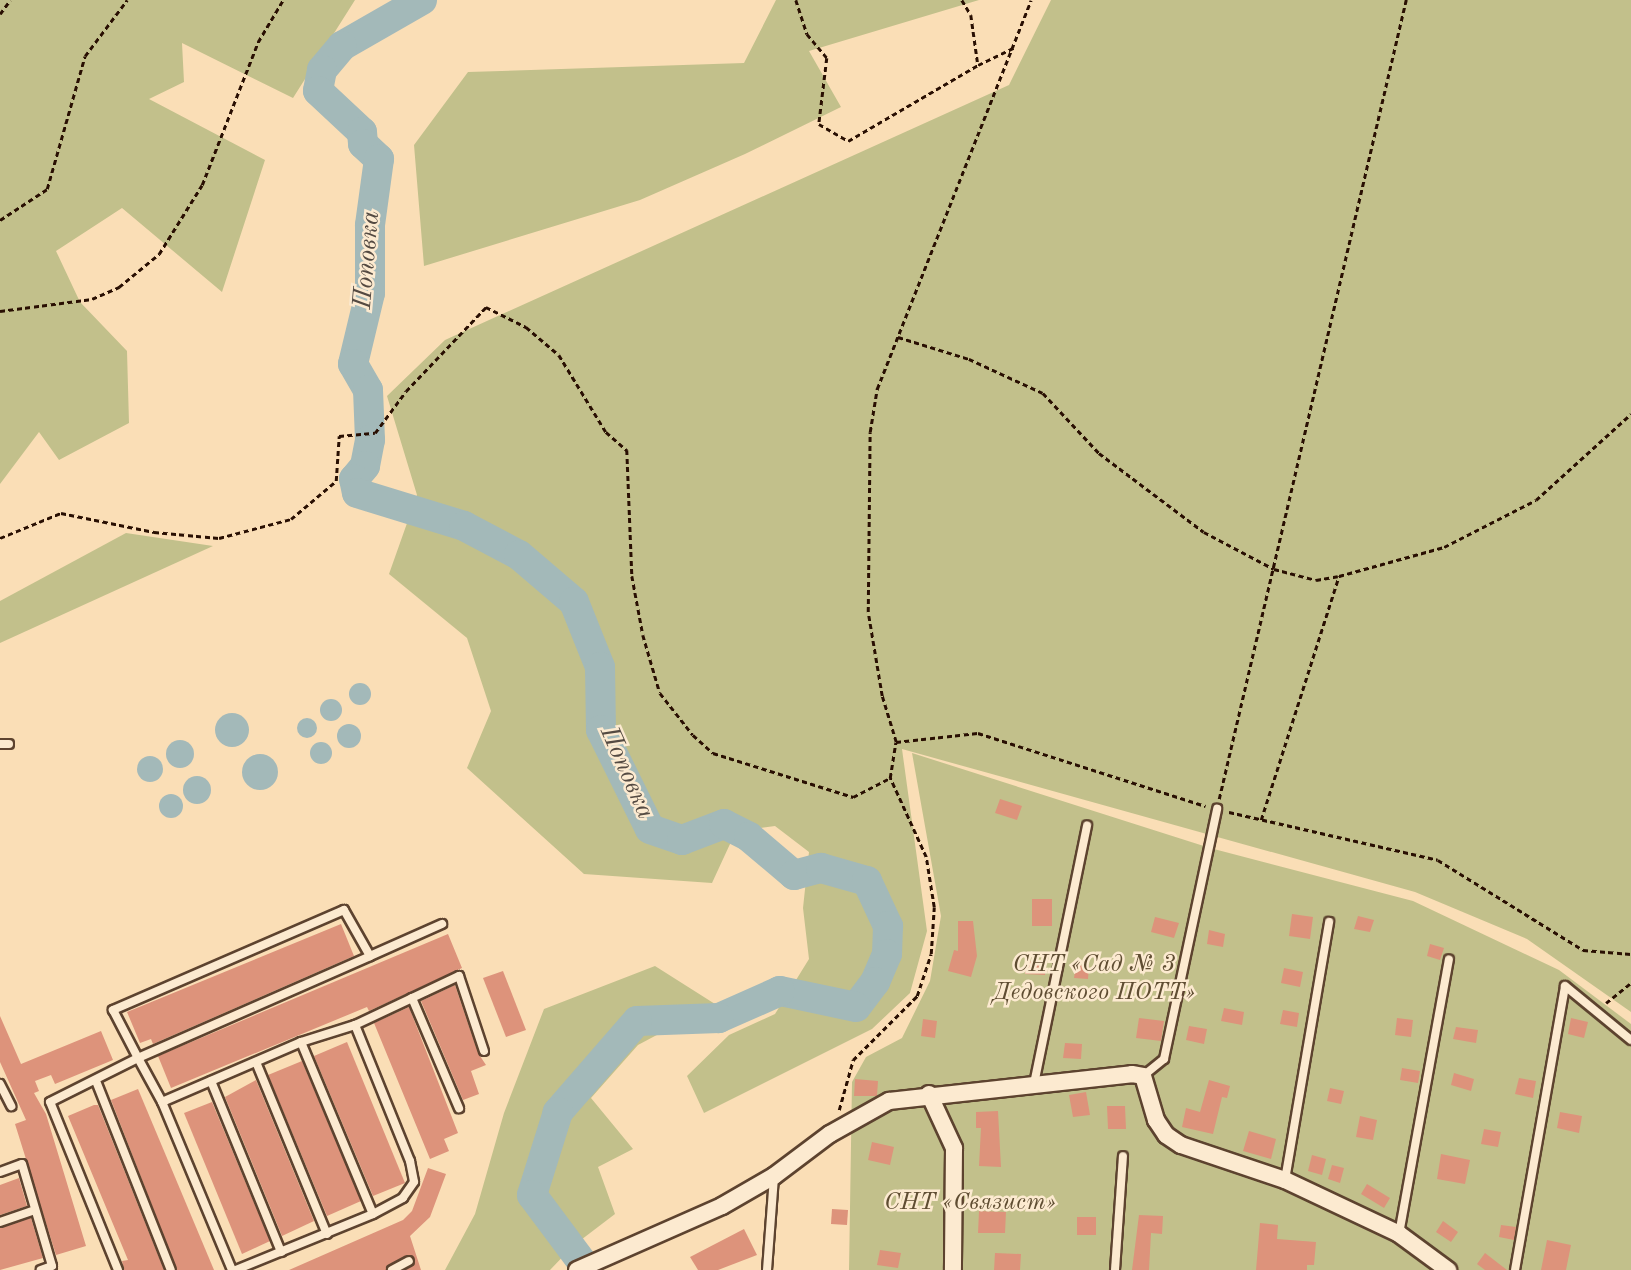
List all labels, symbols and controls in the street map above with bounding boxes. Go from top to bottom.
water label: Поповка [348,210,388,310]
water label: Поповка [592,722,660,824]
park label: СНТ «Сад № 3 Дедовского ПОТТ» [993,952,1195,1008]
park label: СНТ «Связист» [884,1190,1056,1218]

